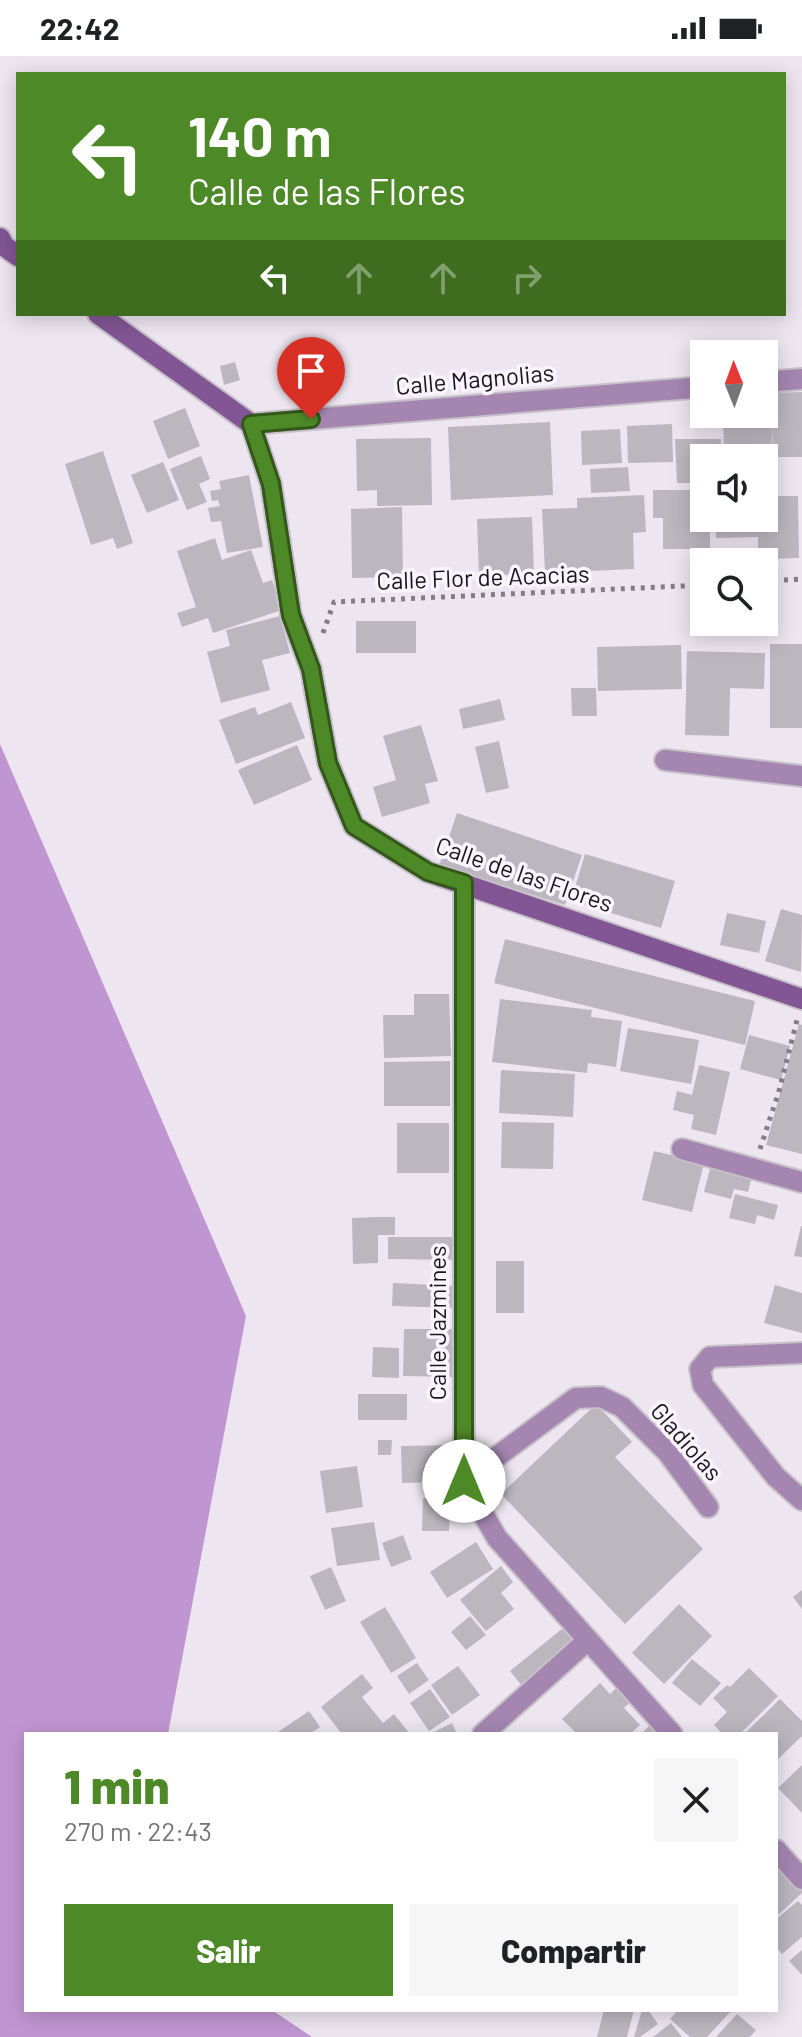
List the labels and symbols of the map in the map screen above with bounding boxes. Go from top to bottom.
pin [277,337,345,419]
north arrow [690,340,778,428]
street label: Calle Magnolias [394,357,555,400]
street label: Calle Flor de Acacias [376,558,590,595]
street label: Calle de las Flores [432,830,617,917]
street label: Calle Jazmines [422,1246,451,1400]
street label: Gladiolas [645,1396,729,1486]
position arrow [422,1439,506,1523]

